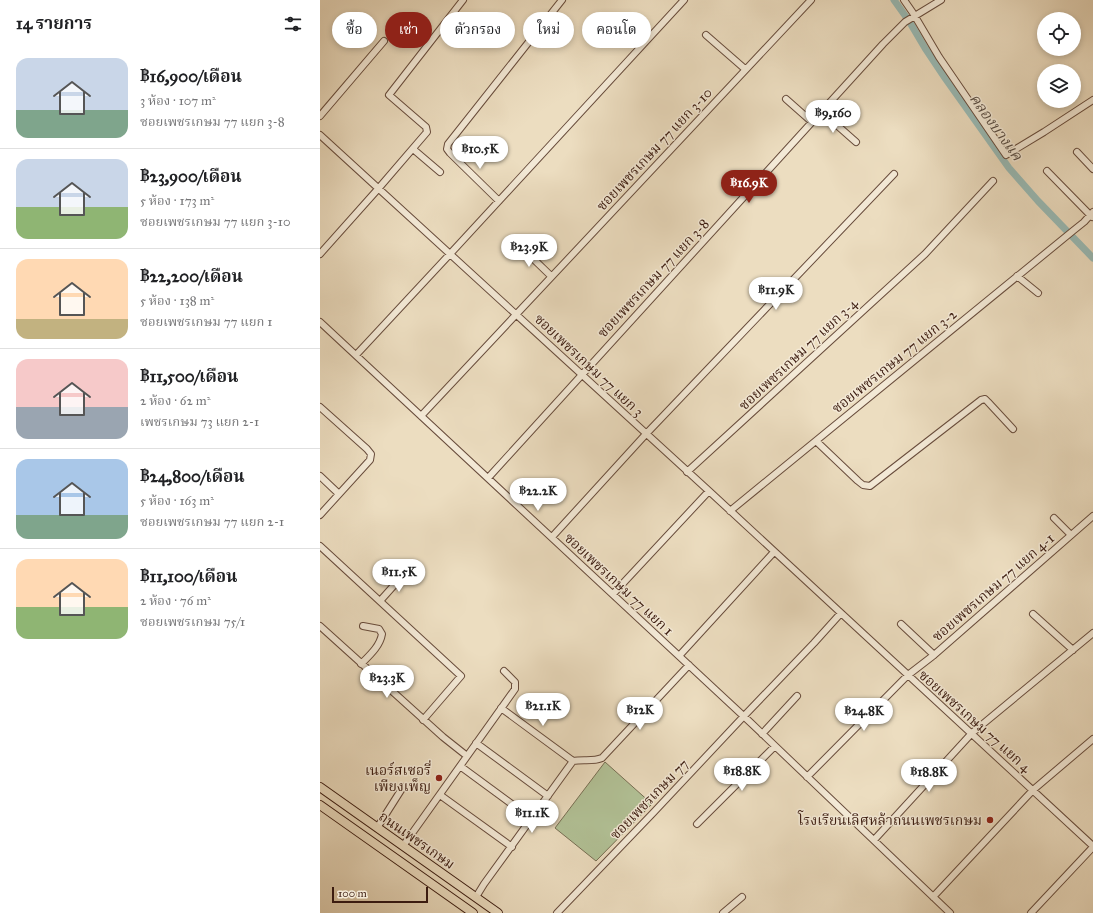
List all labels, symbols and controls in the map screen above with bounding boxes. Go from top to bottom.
chip: ซื้อ [332,12,377,48]
chip: เช่า [385,12,432,48]
chip: ตัวกรอง [440,12,515,48]
chip: ใหม่ [523,12,574,48]
chip: คอนโด [582,12,651,48]
map controls [1037,12,1081,108]
button: locate [1037,12,1081,56]
text: 14 รายการ [16,13,92,34]
icon: filters [282,13,304,35]
button: layers [1037,64,1081,108]
text: ฿16,900/เดือน [140,66,242,87]
icon: home [48,74,96,122]
street label: ซอยเพชรเกษม 77 แยก 3-10 [593,84,716,214]
water label: คลองบางแค [966,90,1027,164]
text: 3 ห้อง · 107 m² [140,93,216,109]
pin: ฿9,160 [800,100,866,134]
text: ฿9,160 [815,105,851,121]
text: ซอยเพชรเกษม 77 แยก 3-8 [140,114,285,130]
pin: ฿10.5K [447,136,513,170]
text: ฿10.5K [461,141,499,157]
text: ฿23,900/เดือน [140,166,242,187]
pin: ฿16.9K [716,170,782,204]
icon: home [48,175,96,223]
text: ฿16.9K [730,175,768,191]
text: 5 ห้อง · 173 m² [140,193,214,209]
text: ซอยเพชรเกษม 77 แยก 3-10 [140,214,290,230]
street label: ซอยเพชรเกษม 77 แยก 3-8 [594,216,713,341]
pin: ฿23.9K [496,234,562,268]
text: ฿23.9K [510,239,548,255]
text: ฿22,200/เดือน [140,266,243,287]
icon: home [48,275,96,323]
pin: ฿11.9K [743,277,809,311]
text: ฿11.9K [758,282,794,298]
text: 5 ห้อง · 138 m² [140,293,214,309]
street label: ซอยเพชรเกษม 77 แยก 3-4 [735,294,862,414]
street label: ซอยเพชรเกษม 77 แยก 3-2 [829,306,960,417]
street label: ซอยเพชรเกษม 77 แยก 3 [531,310,647,420]
text: ซอยเพชรเกษม 77 แยก 1 [140,314,272,330]
text: ฿11,500/เดือน [140,366,239,387]
icon: home [48,375,96,423]
text: 2 ห้อง · 62 m² [140,393,210,409]
text: เพชรเกษม 73 แยก 2-1 [140,414,259,430]
text: ฿24,800/เดือน [140,466,245,487]
icon: home [48,475,96,523]
pin: ฿22.2K [505,478,571,512]
text: ฿22.2K [519,483,557,499]
text: 5 ห้อง · 163 m² [140,493,214,509]
text: ซอยเพชรเกษม 77 แยก 2-1 [140,514,284,530]
street label: ซอยเพชรเกษม 77 แยก 4-1 [929,529,1058,645]
street label: ซอยเพชรเกษม 77 แยก 1 [561,530,677,640]
pin: ฿11.5K [366,559,432,593]
text: ฿11.5K [381,564,417,580]
text: ฿11,100/เดือน [140,566,238,587]
icon: home [48,575,96,623]
text: 2 ห้อง · 76 m² [140,593,211,609]
text: ซอยเพชรเกษม 75/1 [140,614,245,630]
pin: ฿23.3K [354,665,420,699]
street label: ซอยเพชรเกษม 77 แยก 4 [915,667,1035,777]
text: ฿23.3K [369,670,405,686]
pin: ฿21.1K [510,693,576,727]
pin: ฿12K [616,697,664,731]
text: ฿21.1K [525,698,561,714]
pin: ฿24.8K [831,698,897,732]
text: ฿12K [626,702,654,718]
text: ฿24.8K [844,703,884,719]
street label: ซอยเพชรเกษม 77 [607,756,692,843]
pin: ฿18.8K [709,758,775,792]
pin: ฿18.8K [896,759,962,793]
place label: เนอร์สเซอรี่ เพียงเพ็ญ [365,760,431,795]
text: ฿18.8K [723,763,761,779]
text: ฿18.8K [910,764,948,780]
marker: เนอร์สเซอรี่ เพียงเพ็ญ [434,773,444,783]
pin: ฿11.1K [499,800,565,834]
text: ฿11.1K [515,805,549,821]
street label: ถนนเพชรเกษม [375,808,458,873]
place label: โรงเรียนเลิศหล้าถนนเพชรเกษม [797,810,982,829]
marker: โรงเรียนเลิศหล้าถนนเพชรเกษม [985,815,995,825]
scale bar [332,885,428,904]
text: 100 m [338,887,367,900]

